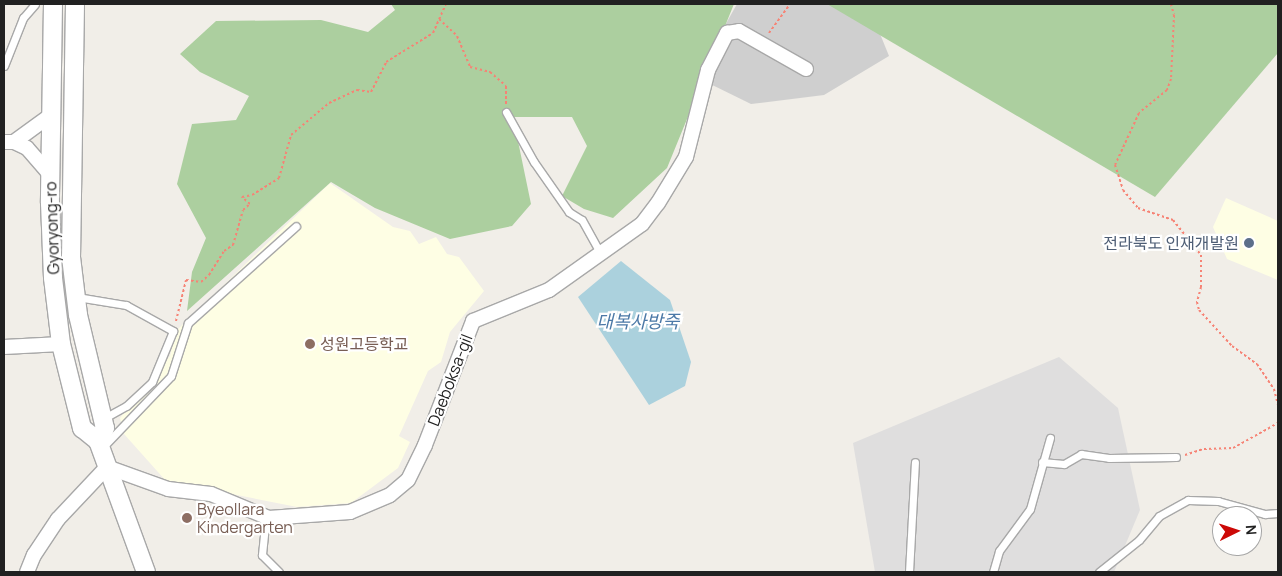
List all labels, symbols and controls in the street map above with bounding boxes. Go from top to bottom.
street label: Gyoryong-ro [41,181,63,275]
place label: 전라북도 인재개발원 [1103,233,1239,253]
marker: 전라북도 인재개발원 [1243,237,1255,249]
water label: 대복사방죽 [597,310,679,332]
street label: Daeboksa-gil [424,331,476,429]
place label: 성원고등학교 [320,334,408,354]
marker: 성원고등학교 [304,338,316,350]
place label: Byeollara Kindergarten [197,499,293,537]
north arrow [1212,506,1262,556]
marker: Byeollara Kindergarten [181,512,193,524]
text: N [1242,524,1261,536]

